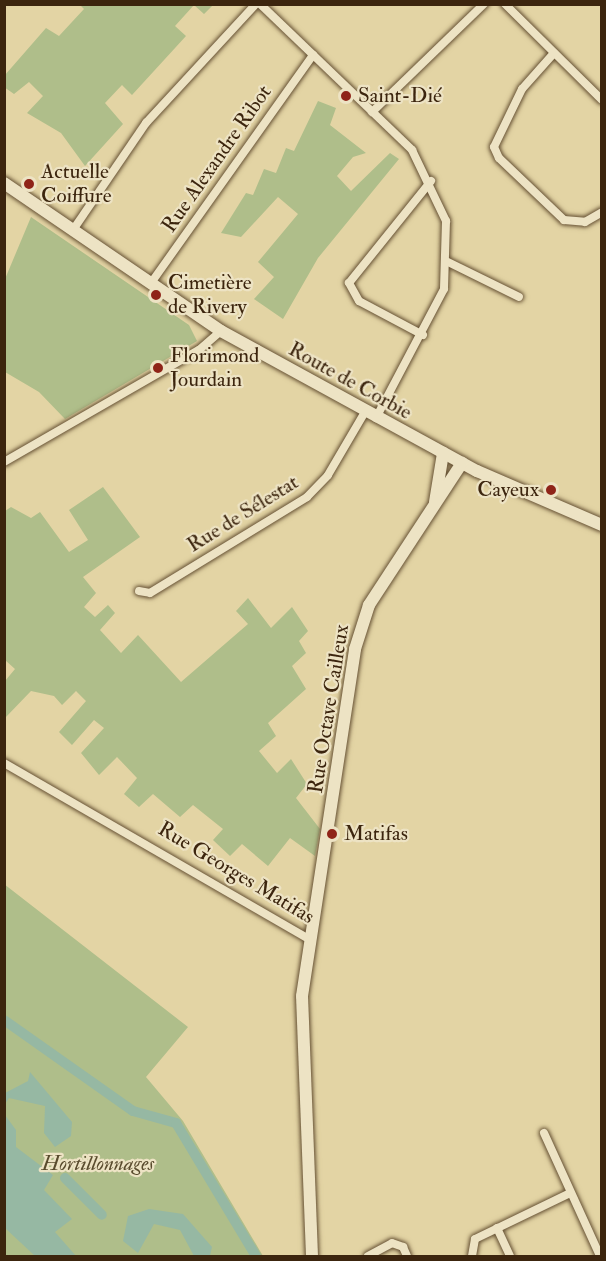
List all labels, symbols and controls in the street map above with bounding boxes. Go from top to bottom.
street label: Rue Alexandre Ribot [157,80,277,238]
place label: Saint-Dié [358,83,442,109]
marker: Saint-Dié [339,89,353,103]
place label: Actuelle Coiffure [41,159,111,209]
marker: Actuelle Coiffure [22,177,36,191]
place label: Cimetière de Rivery [168,270,251,320]
marker: Cimetière de Rivery [149,288,163,302]
street label: Route de Corbie [284,337,416,425]
place label: Florimond Jourdain [170,343,259,393]
marker: Florimond Jourdain [151,361,165,375]
street label: Rue de Sélestat [183,470,303,558]
place label: Cayeux [477,477,539,503]
marker: Cayeux [544,483,558,497]
street label: Rue Octave Cailleux [303,623,355,795]
street label: Rue Georges Matifas [153,816,319,930]
place label: Matifas [344,821,408,847]
marker: Matifas [325,827,339,841]
park label: Hortillonnages [42,1151,154,1177]

